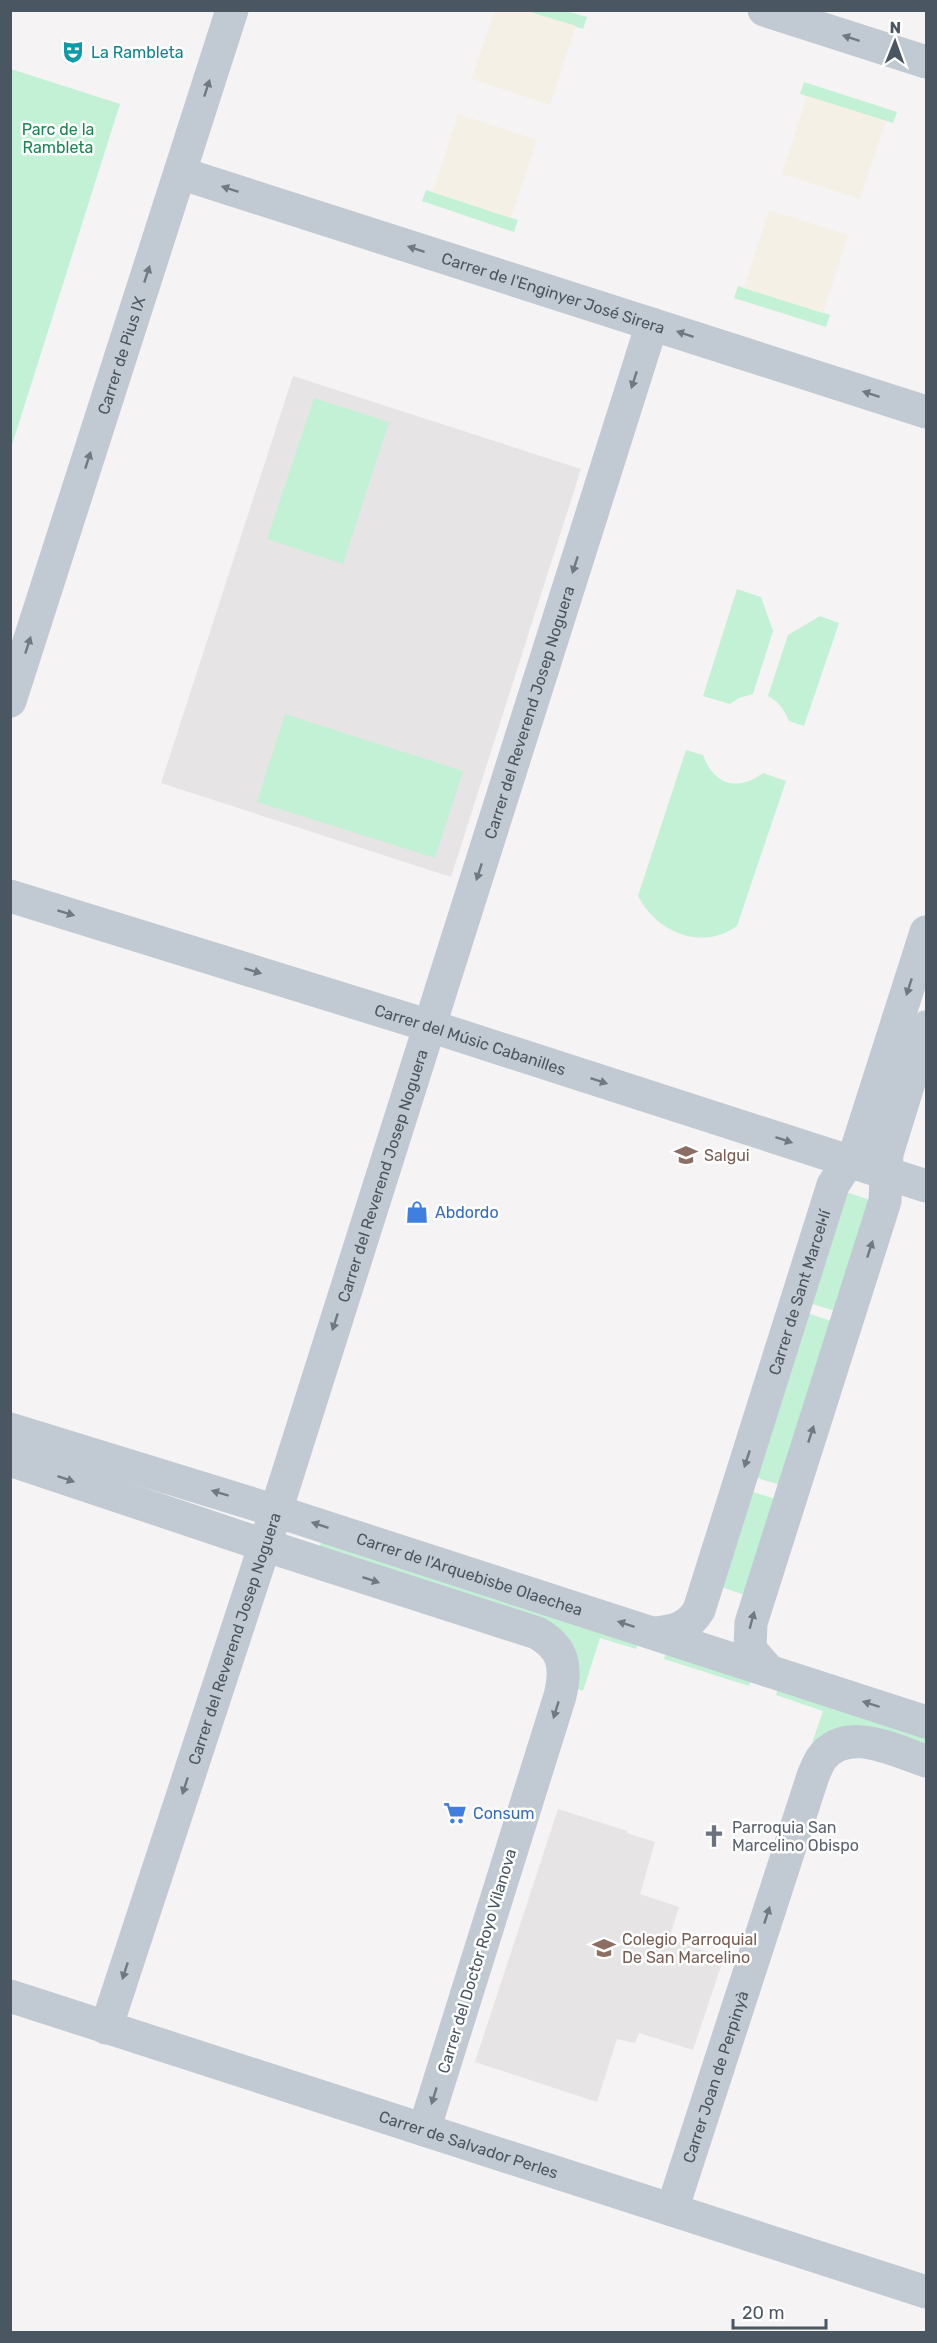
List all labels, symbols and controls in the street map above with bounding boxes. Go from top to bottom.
north arrow [865,12,925,72]
text: N [889,18,901,37]
one-way arrow [842,33,860,42]
theatre icon: La Rambleta [60,39,86,65]
place label: La Rambleta [91,43,184,62]
one-way arrow [203,79,212,97]
park label: Parc de la Rambleta [22,120,94,157]
one-way arrow [221,184,239,193]
one-way arrow [407,243,425,253]
street label: Carrer de l'Enginyer José Sirera [439,248,667,337]
one-way arrow [143,265,152,283]
street label: Carrer de Pius IX [93,294,149,417]
one-way arrow [676,329,694,339]
one-way arrow [629,371,639,389]
one-way arrow [862,389,880,399]
one-way arrow [84,451,93,469]
one-way arrow [570,556,580,574]
street label: Carrer del Reverend Josep Noguera [480,583,578,841]
one-way arrow [24,636,34,654]
one-way arrow [473,863,483,881]
one-way arrow [57,909,75,918]
one-way arrow [244,967,262,976]
one-way arrow [903,978,913,996]
street label: Carrer del Músic Cabanilles [372,1000,568,1079]
street label: Carrer del Reverend Josep Noguera [333,1047,431,1305]
one-way arrow [590,1076,608,1086]
one-way arrow [775,1136,793,1145]
school or university icon: Salgui [673,1142,699,1168]
place label: Salgui [704,1146,750,1165]
shop icon: Abdordo [404,1199,430,1225]
place label: Abdordo [435,1203,499,1222]
street label: Carrer de Sant Marcel·lí [764,1206,834,1377]
one-way arrow [866,1240,875,1258]
one-way arrow [330,1313,340,1331]
one-way arrow [807,1425,816,1443]
one-way arrow [742,1450,751,1468]
one-way arrow [57,1475,75,1484]
one-way arrow [211,1488,229,1498]
street label: Carrer del Reverend Josep Noguera [184,1510,284,1767]
one-way arrow [311,1520,329,1529]
street label: Carrer de l'Arquebisbe Olaechea [354,1528,585,1619]
one-way arrow [362,1575,380,1585]
one-way arrow [748,1611,758,1629]
one-way arrow [617,1618,635,1628]
one-way arrow [862,1699,880,1709]
one-way arrow [550,1701,560,1719]
one-way arrow [180,1777,189,1795]
supermarket icon: Consum [442,1800,468,1826]
place label: Consum [473,1804,535,1823]
place label: Parroquia San Marcelino Obispo [732,1818,859,1855]
church icon: Parroquia San Marcelino Obispo [701,1823,727,1849]
street label: Carrer del Doctor Royo Vilanova [434,1846,520,2076]
one-way arrow [763,1905,772,1923]
place label: Colegio Parroquial De San Marcelino [622,1930,757,1967]
school or university icon: Colegio Parroquial De San Marcelino [591,1935,617,1961]
one-way arrow [119,1962,129,1980]
street label: Carrer Joan de Perpinyà [678,1988,752,2165]
one-way arrow [429,2087,438,2105]
street label: Carrer de Salvador Perles [377,2106,561,2182]
scale bar [733,2292,826,2330]
text: 20 m [742,2302,784,2324]

